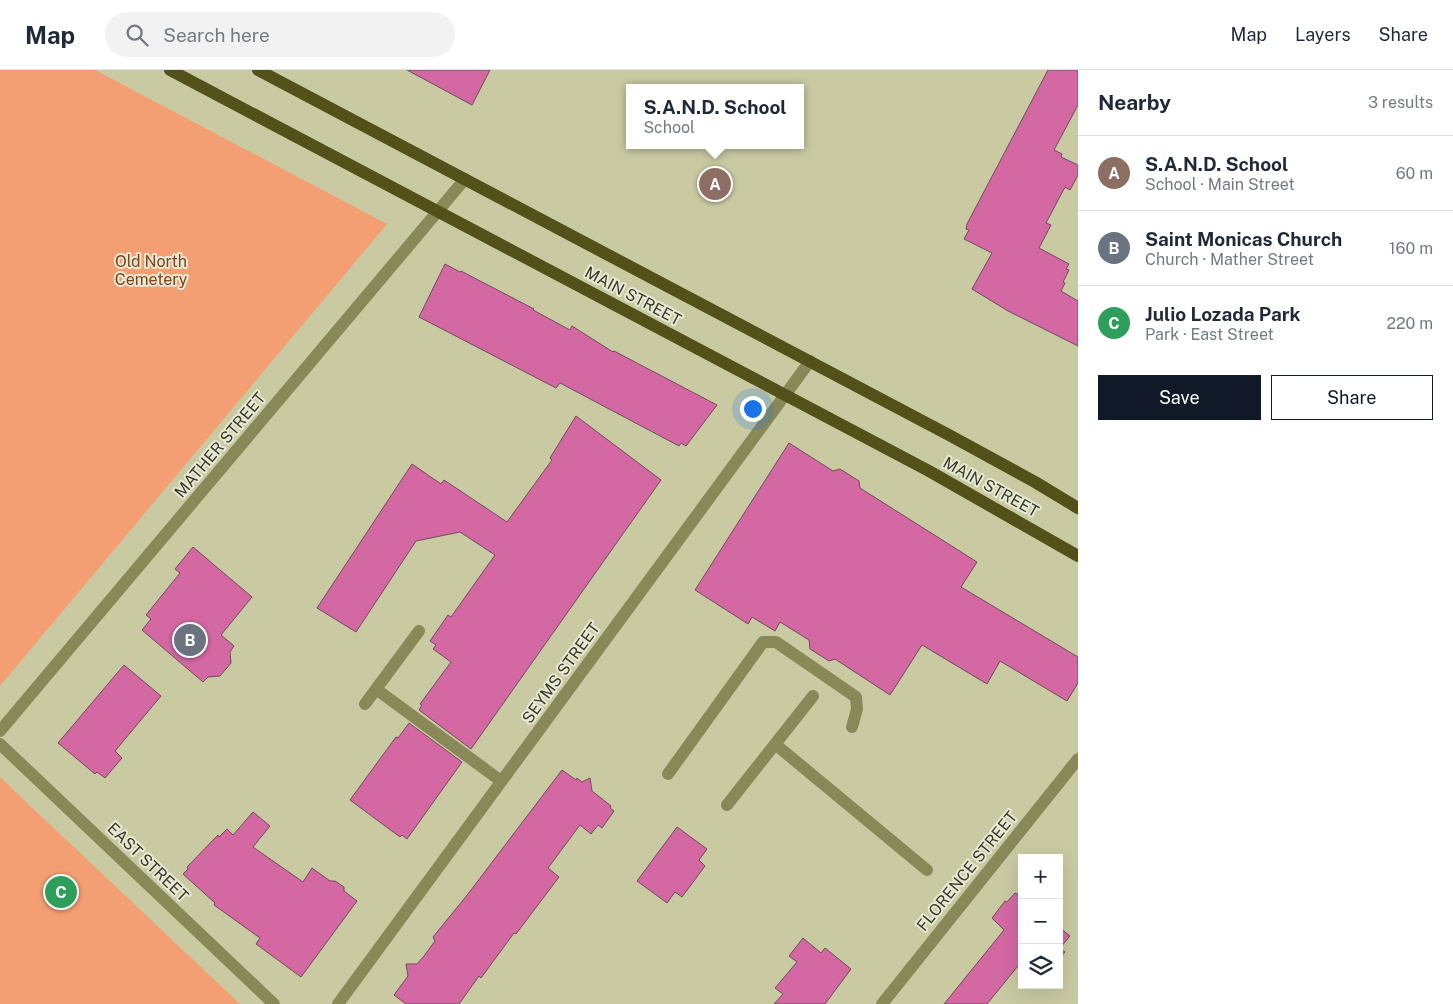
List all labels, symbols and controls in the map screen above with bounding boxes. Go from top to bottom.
search box [105,12,455,57]
text: Map [25,21,75,49]
icon: search [123,21,151,49]
text: Search here [163,24,270,46]
text: Map [1231,24,1267,45]
text: Layers [1295,24,1351,45]
text: Share [1379,24,1428,45]
popup [626,84,804,149]
text: Nearby [1098,90,1171,115]
text: 3 results [1368,93,1433,112]
text: S.A.N.D. School [643,96,787,118]
text: School [643,118,695,137]
text: S.A.N.D. School [1145,153,1288,175]
text: A [1108,164,1120,183]
text: 60 m [1396,164,1433,183]
pin: A [699,165,731,203]
text: School · Main Street [1145,175,1295,194]
text: Saint Monicas Church [1145,228,1342,250]
text: B [1109,239,1119,258]
text: 160 m [1389,239,1433,258]
text: Church · Mather Street [1145,250,1314,269]
park label: Old North Cemetery [115,252,188,289]
street label: MAIN STREET [582,263,685,330]
text: Julio Lozada Park [1145,303,1301,325]
text: C [1108,314,1120,333]
text: 220 m [1386,314,1433,333]
text: Park · East Street [1145,325,1274,344]
button: Save [1098,375,1261,420]
button: Share [1271,375,1433,420]
street label: MATHER STREET [171,388,270,501]
your location [740,396,766,422]
street label: MAIN STREET [940,453,1043,521]
street label: SEYMS STREET [518,619,604,727]
pin: B [174,621,206,659]
street label: FLORENCE STREET [913,807,1021,935]
street label: EAST STREET [104,819,193,906]
map controls [1018,854,1063,989]
button: + [1018,854,1063,899]
pin: C [45,873,77,911]
button: − [1018,899,1063,944]
button: layers [1018,944,1063,989]

